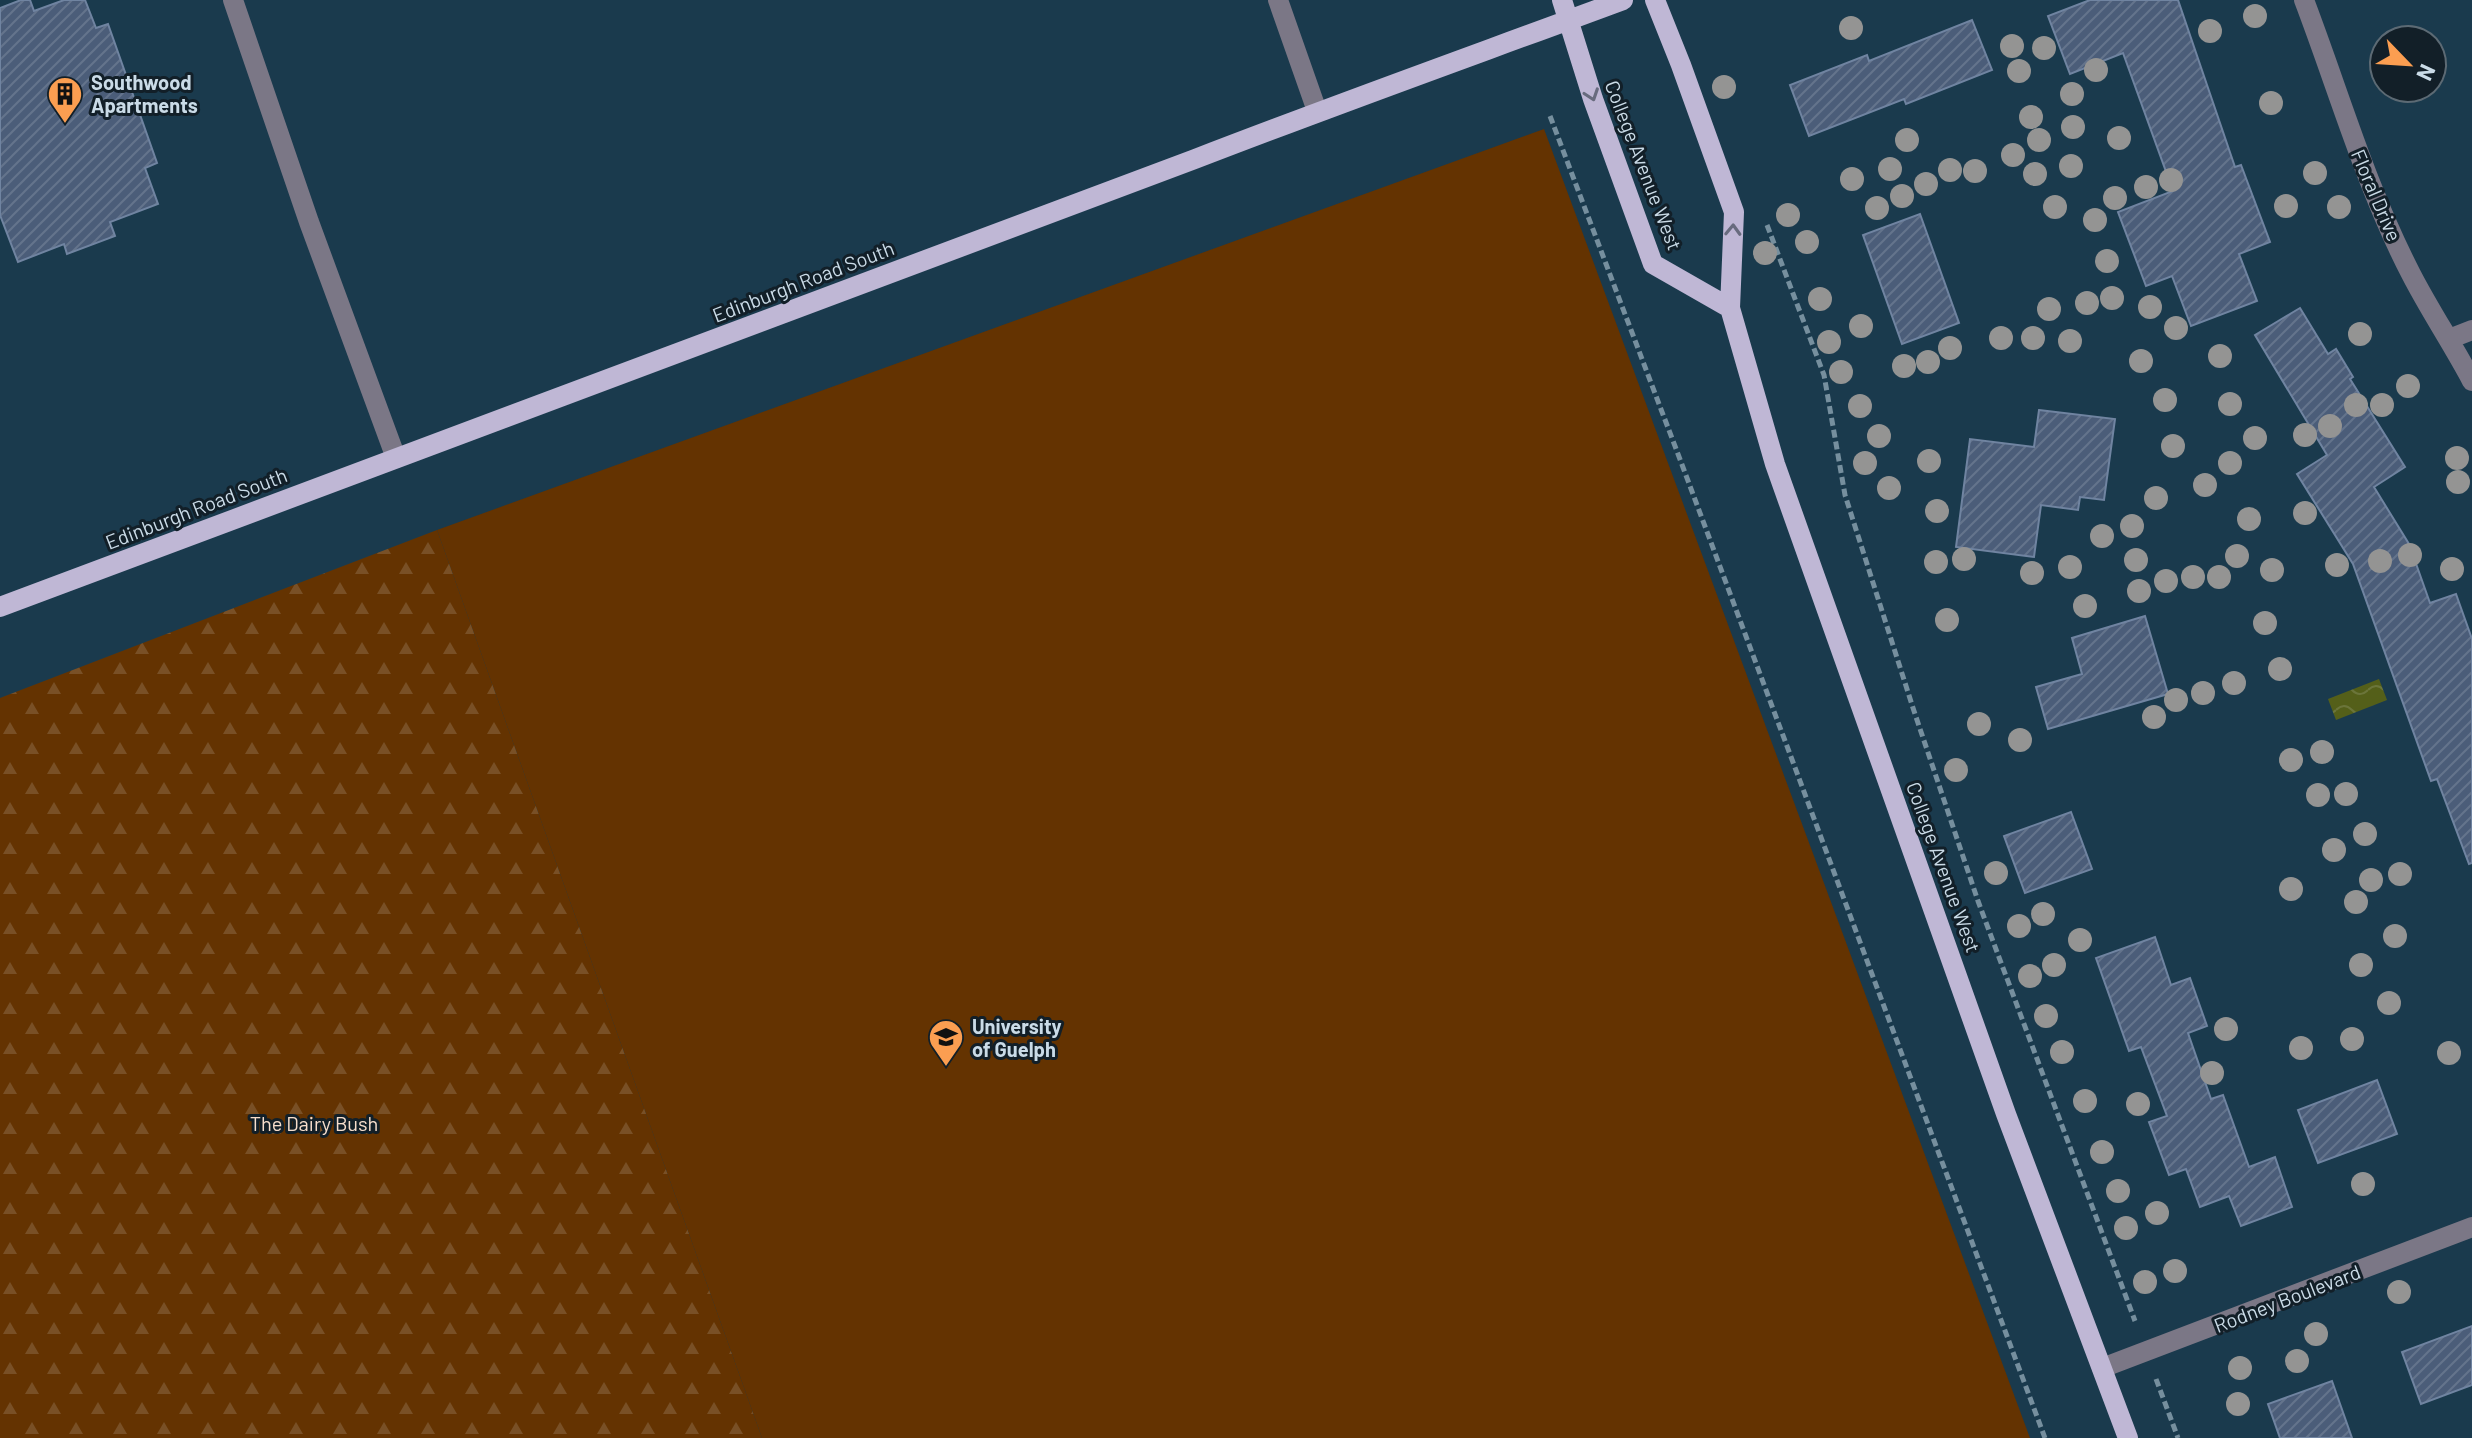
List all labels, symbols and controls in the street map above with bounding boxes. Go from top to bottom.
north arrow [2368,24,2448,104]
text: N [2412,61,2442,85]
place label: Southwood Apartments [91,70,198,117]
building icon: Southwood Apartments [46,75,84,125]
street label: College Avenue West [1601,77,1687,253]
one-way arrow [1582,87,1599,101]
street label: Floral Drive [2347,145,2407,245]
one-way arrow [1725,223,1742,236]
street label: Edinburgh Road South [709,235,897,327]
street label: Edinburgh Road South [102,462,290,554]
street label: College Avenue West [1902,778,1986,956]
place label: University of Guelph [972,1014,1062,1061]
school or university icon: University of Guelph [927,1018,965,1068]
park label: The Dairy Bush [250,1111,378,1135]
street label: Rodney Boulevard [2210,1259,2364,1337]

